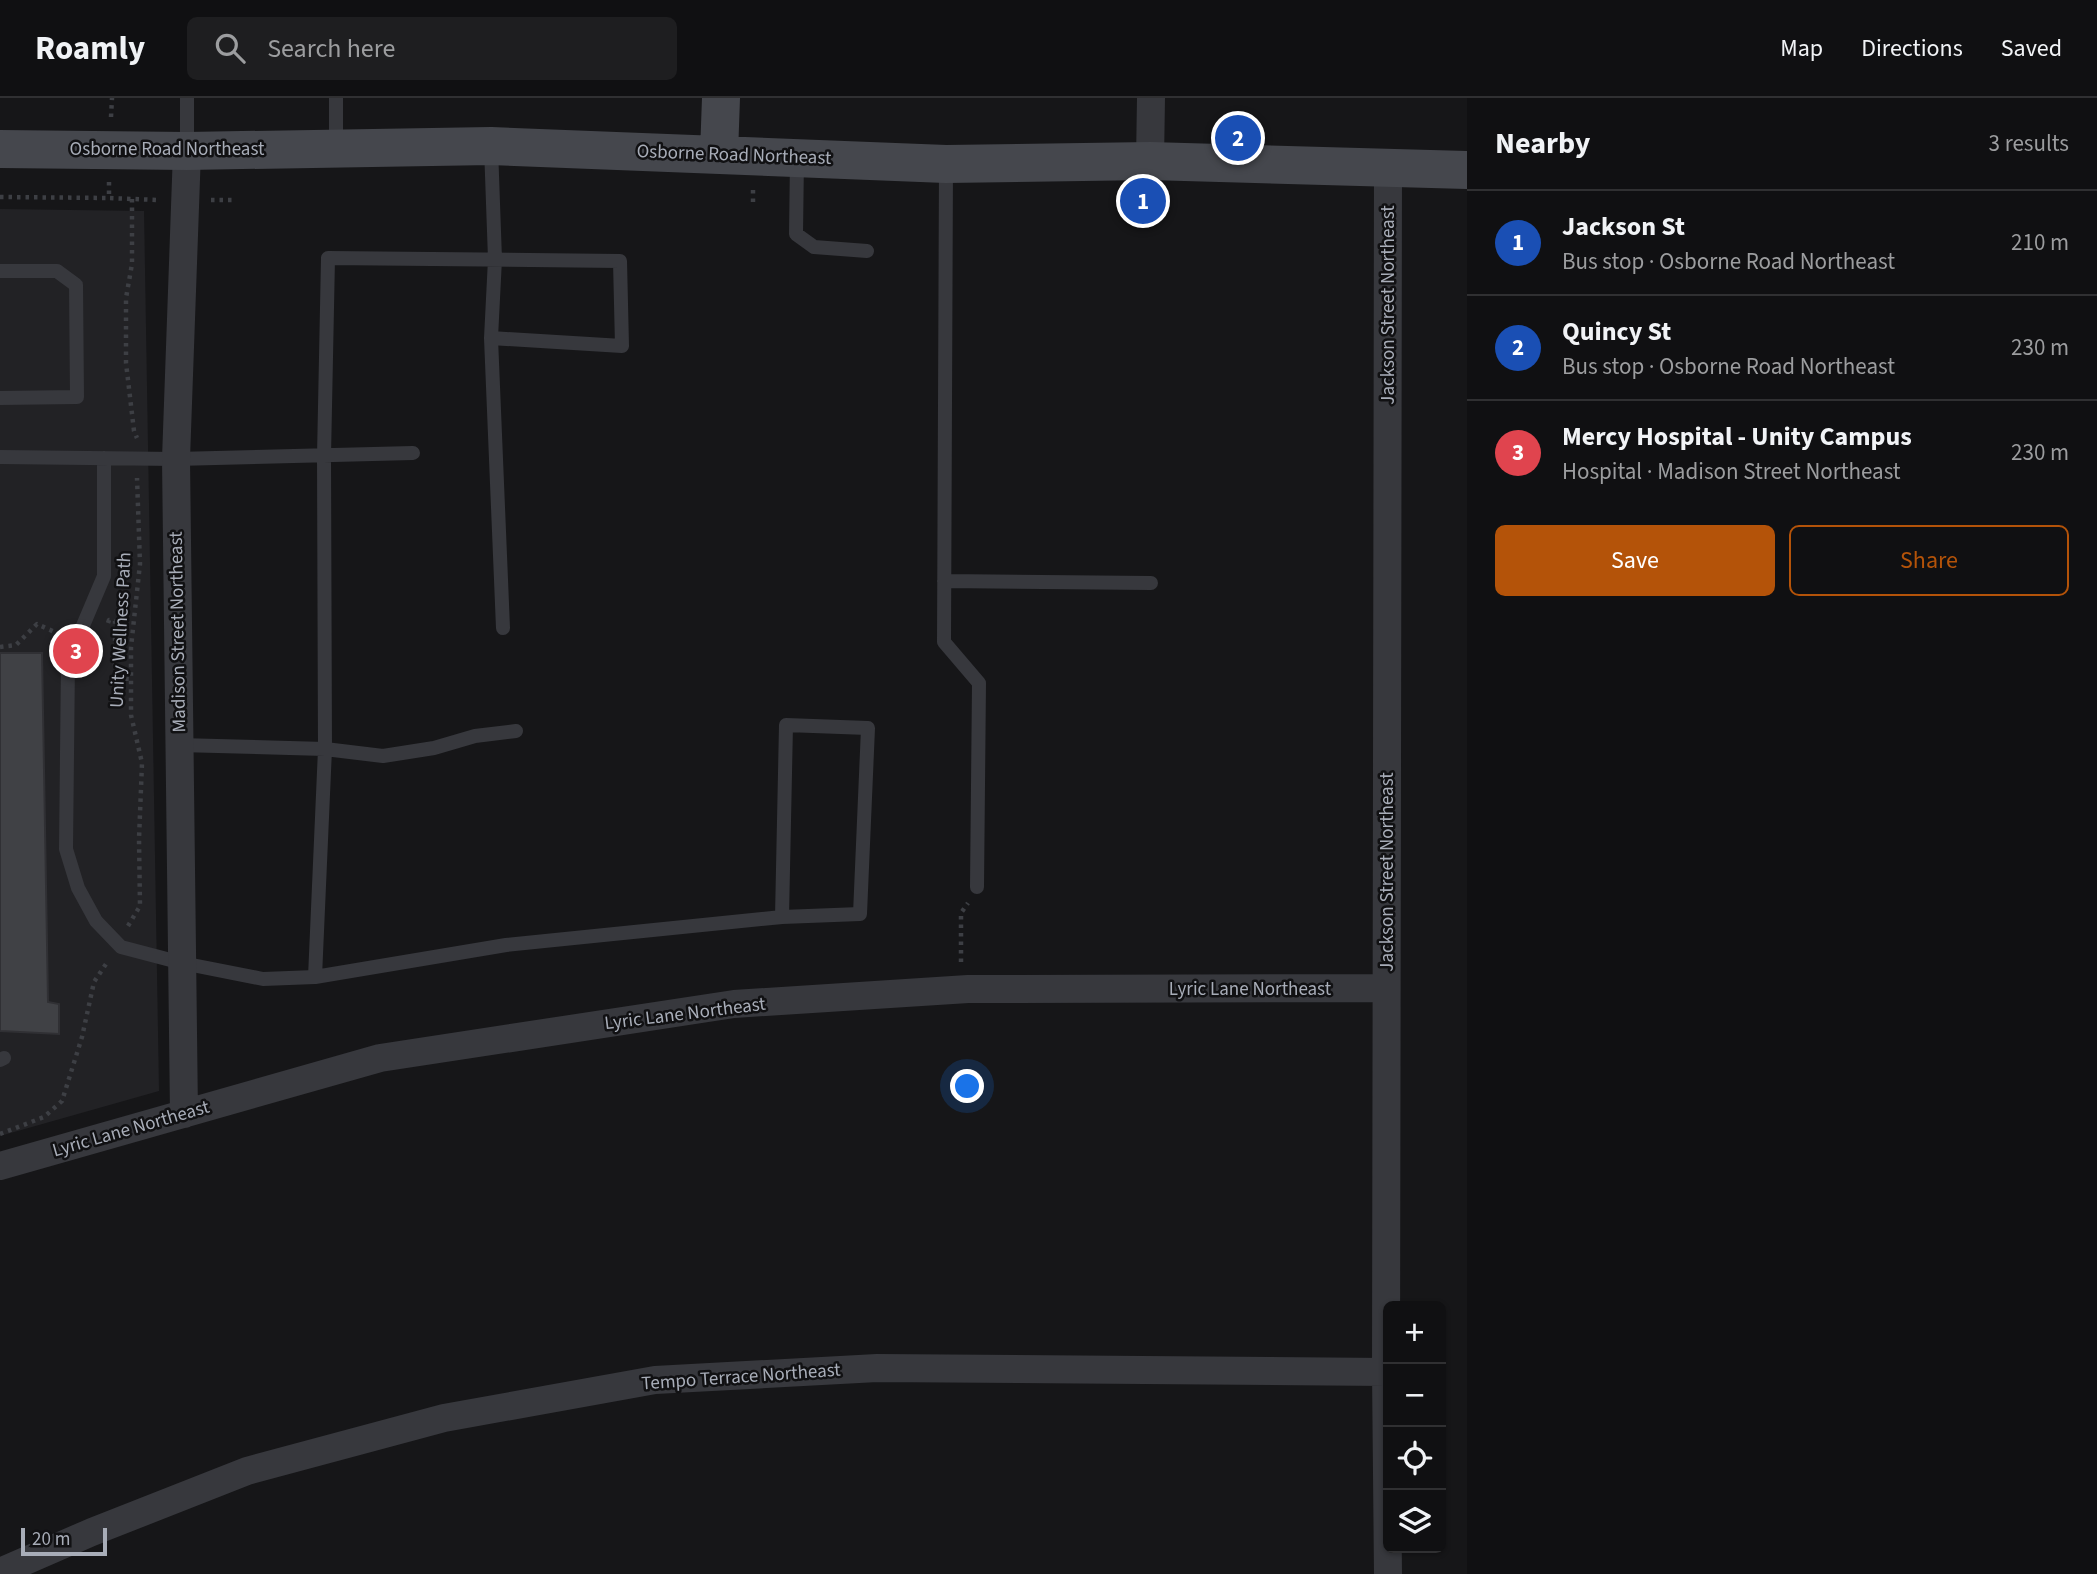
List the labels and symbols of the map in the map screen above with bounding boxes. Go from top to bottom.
pin: 2 [1215,112,1261,164]
street label: Osborne Road Northeast [70,136,265,163]
street label: Osborne Road Northeast [636,138,832,172]
pin: 1 [1120,175,1166,227]
street label: Jackson Street Northeast [1375,205,1402,405]
street label: Madison Street Northeast [163,531,193,733]
street label: Unity Wellness Path [103,551,139,709]
pin: 3 [53,625,99,677]
street label: Jackson Street Northeast [1374,772,1401,972]
street label: Lyric Lane Northeast [1169,976,1332,1003]
street label: Lyric Lane Northeast [603,991,768,1037]
your location [950,1069,984,1103]
street label: Lyric Lane Northeast [49,1094,213,1164]
street label: Tempo Terrace Northeast [641,1357,842,1397]
scale bar [21,1525,107,1557]

